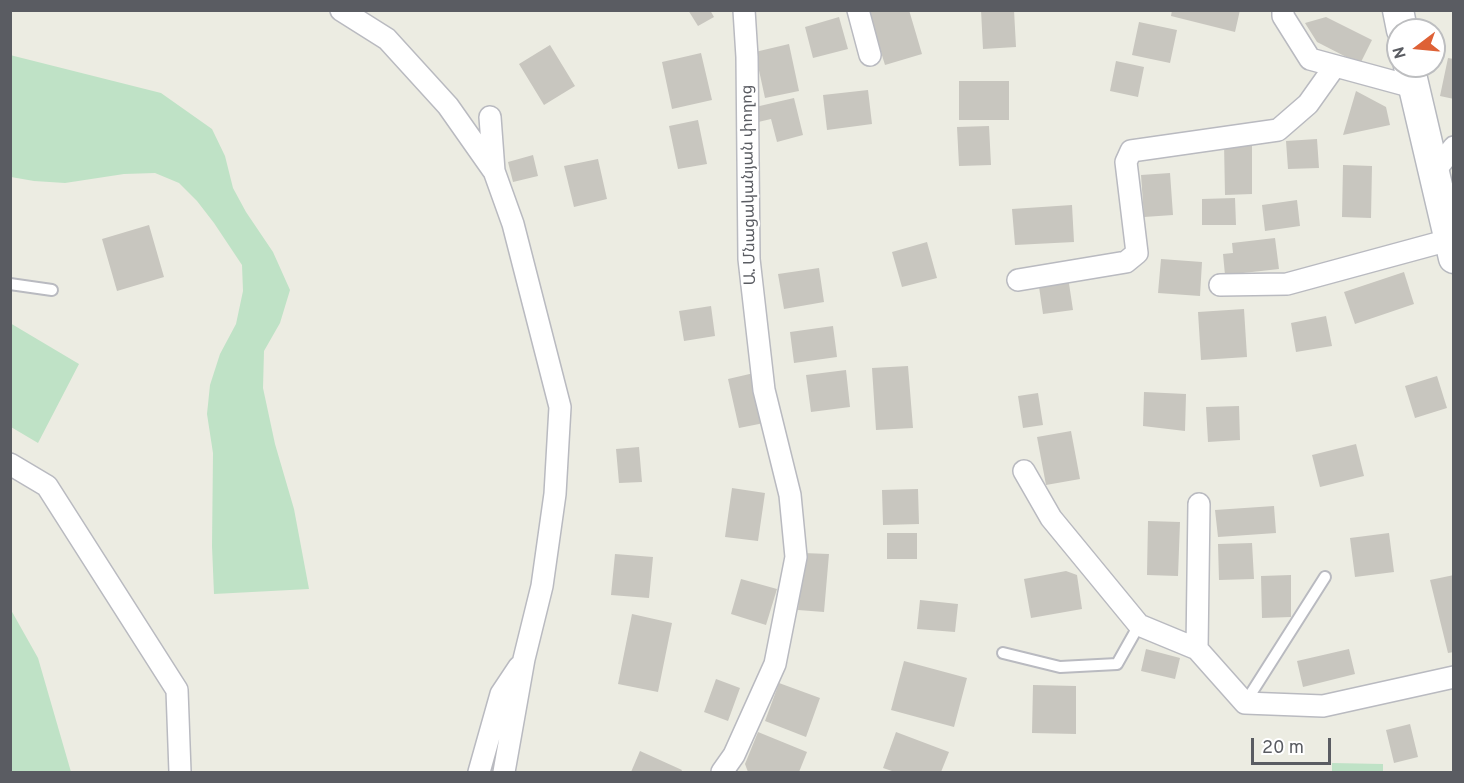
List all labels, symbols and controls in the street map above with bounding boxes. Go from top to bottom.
north arrow [1386,18,1446,78]
text: N [1389,44,1412,61]
street label: Ա. Մնացականյան փողոց [739,84,761,286]
scale bar [1254,726,1334,764]
text: 20 m [1262,737,1304,760]

